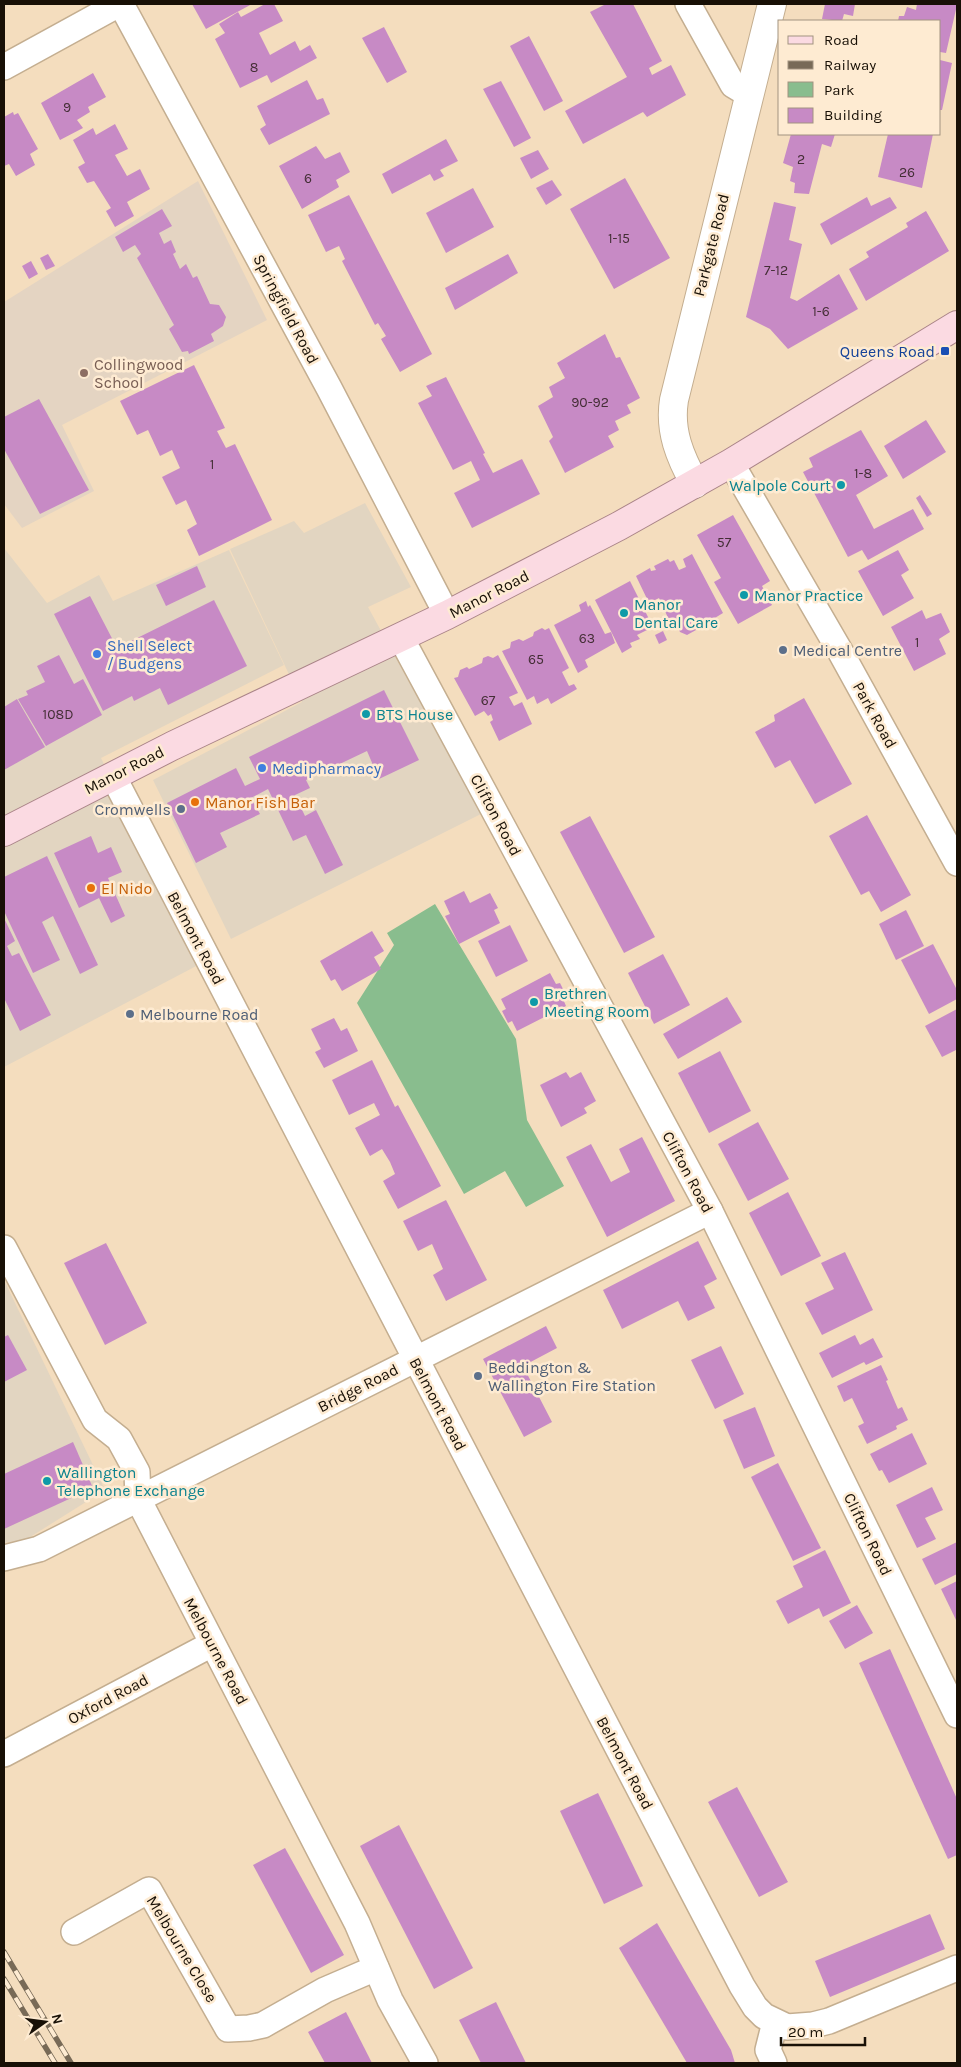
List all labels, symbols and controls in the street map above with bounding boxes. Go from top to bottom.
legend [778,20,941,135]
text: Road [824,31,859,49]
text: Railway [824,56,876,74]
house number: 8 [250,59,258,76]
text: Park [824,81,854,99]
house number: 9 [63,99,71,116]
text: Building [824,106,882,124]
house number: 2 [797,151,805,168]
house number: 26 [899,164,915,181]
house number: 6 [304,170,312,187]
street label: Parkgate Road [689,192,733,298]
house number: 1-15 [608,230,630,247]
street label: Springfield Road [249,251,323,367]
house number: 7-12 [764,262,788,279]
house number: 1-6 [812,303,830,320]
place label: Queens Road [840,342,935,361]
marker: Queens Road [939,345,951,357]
place label: Collingwood School [94,355,184,392]
marker: Collingwood School [78,367,90,379]
house number: 90-92 [571,394,609,411]
house number: 1 [210,456,214,473]
house number: 1-8 [854,465,872,482]
place label: Walpole Court [729,476,831,495]
marker: Walpole Court [835,479,847,491]
house number: 57 [717,534,732,551]
street label: Manor Road [446,566,532,622]
place label: Manor Practice [754,586,863,605]
marker: Manor Practice [738,589,750,601]
place label: Manor Dental Care [634,595,718,632]
marker: Manor Dental Care [618,607,630,619]
house number: 63 [579,630,595,647]
house number: 1 [915,634,919,651]
place label: Shell Select / Budgens [107,636,192,673]
place label: Medical Centre [793,641,902,660]
marker: Medical Centre [777,644,789,656]
marker: Shell Select / Budgens [91,648,103,660]
house number: 65 [528,651,544,668]
street label: Park Road [849,678,901,752]
house number: 67 [481,692,496,709]
place label: BTS House [376,705,453,724]
house number: 108D [43,706,73,723]
marker: BTS House [360,708,372,720]
street label: Manor Road [81,742,167,798]
place label: Medipharmacy [272,759,382,778]
marker: Medipharmacy [256,762,268,774]
street label: Clifton Road [467,771,525,859]
place label: Manor Fish Bar [205,793,315,812]
marker: Manor Fish Bar [189,796,201,808]
place label: Cromwells [95,800,171,819]
marker: Cromwells [175,803,187,815]
place label: El Nido [101,879,152,898]
marker: El Nido [85,882,97,894]
street label: Belmont Road [164,888,228,988]
place label: Brethren Meeting Room [544,984,650,1021]
marker: Brethren Meeting Room [528,996,540,1008]
place label: Melbourne Road [140,1005,258,1024]
marker: Melbourne Road [124,1008,136,1020]
street label: Clifton Road [659,1128,717,1216]
street label: Belmont Road [406,1354,470,1454]
place label: Beddington & Wallington Fire Station [488,1358,656,1395]
street label: Bridge Road [315,1360,401,1416]
marker: Beddington & Wallington Fire Station [472,1370,484,1382]
place label: Wallington Telephone Exchange [57,1463,205,1500]
marker: Wallington Telephone Exchange [41,1475,53,1487]
street label: Clifton Road [840,1490,896,1578]
street label: Melbourne Road [180,1594,252,1708]
street label: Oxford Road [64,1670,152,1728]
street label: Belmont Road [593,1713,657,1813]
street label: Melbourne Close [143,1892,221,2006]
north arrow [20,1997,70,2047]
text: N [48,2012,67,2026]
scale bar [781,2014,865,2046]
text: 20 m [788,2023,823,2041]

